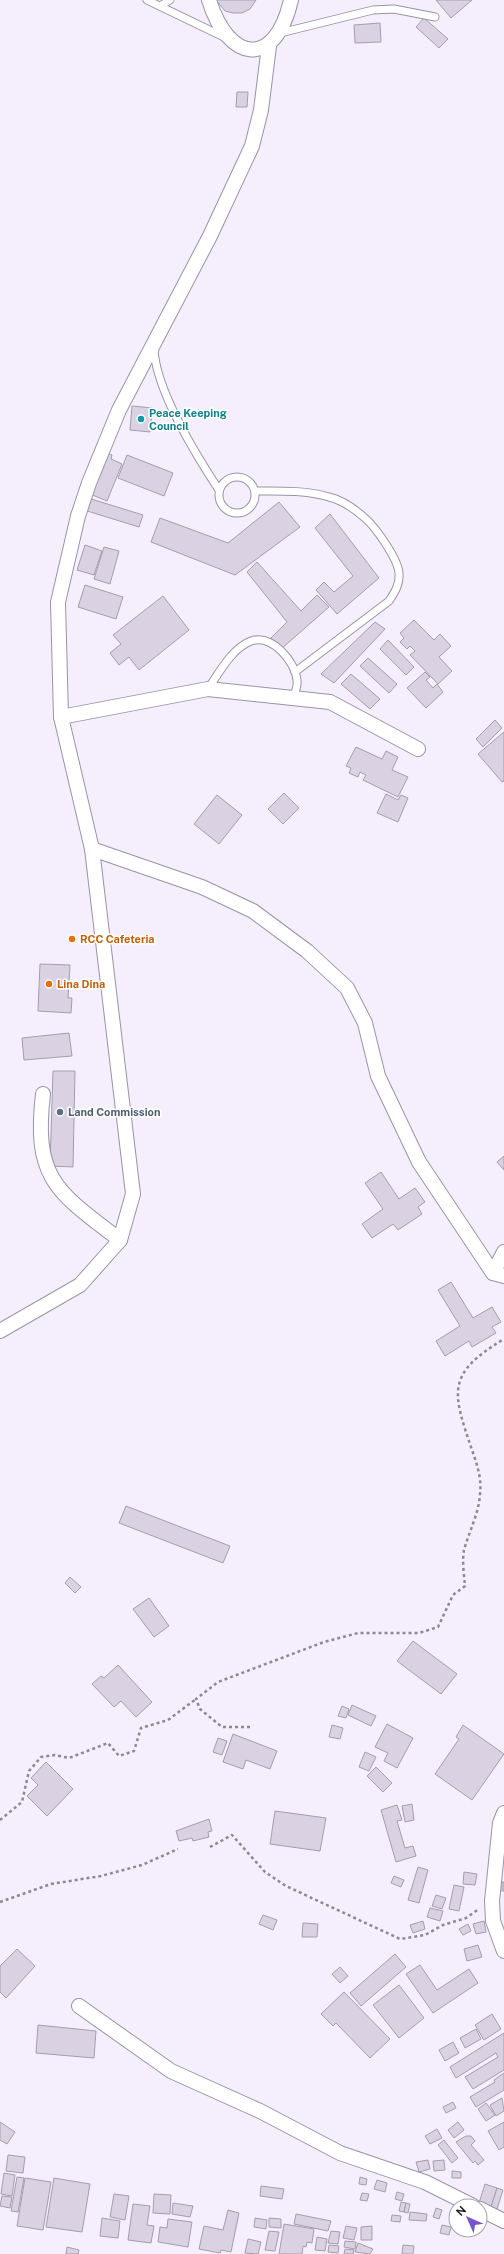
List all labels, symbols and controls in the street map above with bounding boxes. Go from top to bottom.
place label: Peace Keeping Council [149,407,227,432]
marker: Peace Keeping Council [136,414,146,424]
place label: RCC Cafeteria [80,933,155,945]
marker: RCC Cafeteria [67,934,77,944]
place label: Lina Dina [57,978,105,990]
marker: Lina Dina [44,979,54,989]
place label: Land Commission [68,1106,160,1118]
marker: Land Commission [55,1107,65,1117]
north arrow [448,2198,488,2238]
text: N [454,2204,468,2218]

